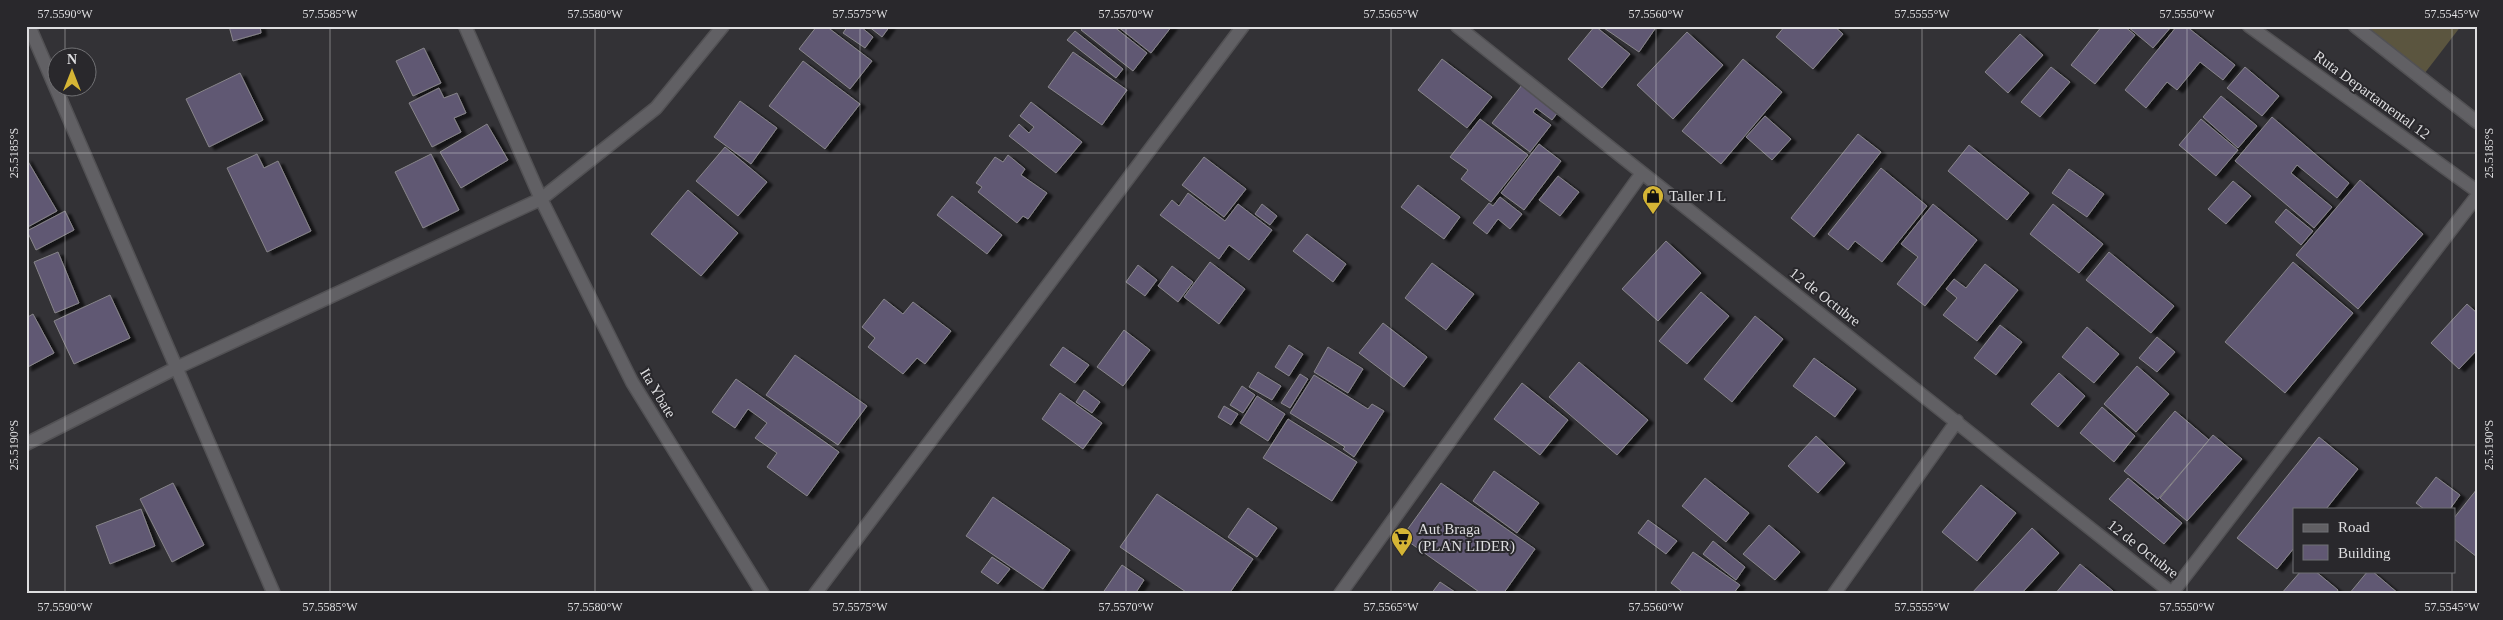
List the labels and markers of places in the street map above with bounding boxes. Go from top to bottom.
shop icon: Taller J L [1641,184,1665,215]
place label: Taller J L [1669,188,1726,204]
place label: Aut Braga (PLAN LIDER) [1418,521,1515,555]
supermarket icon: Aut Braga (PLAN LIDER) [1390,526,1414,557]

